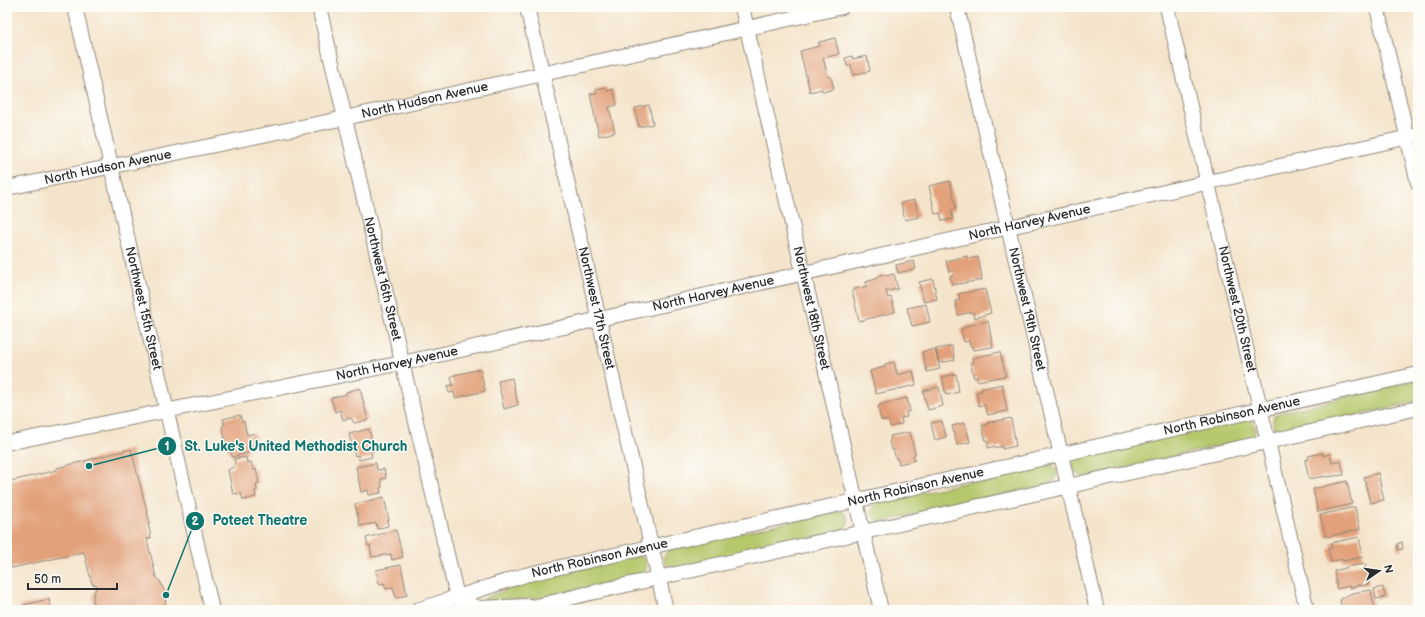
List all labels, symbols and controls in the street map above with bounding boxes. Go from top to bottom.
street label: North Hudson Avenue [360,78,490,122]
street label: North Hudson Avenue [43,146,173,188]
street label: North Harvey Avenue [967,201,1092,244]
street label: Northwest 16th Street [360,215,405,342]
street label: Northwest 20th Street [1215,244,1259,374]
street label: Northwest 15th Street [122,245,165,372]
street label: Northwest 17th Street [575,245,618,371]
street label: Northwest 18th Street [789,245,833,371]
street label: Northwest 19th Street [1005,246,1049,372]
street label: North Harvey Avenue [651,272,776,315]
street label: North Harvey Avenue [335,343,460,384]
street label: North Robinson Avenue [1162,393,1302,439]
callout: St. Luke's United Methodist Church [157,433,416,459]
text: St. Luke's United Methodist Church [185,438,408,455]
text: 1 [164,439,170,454]
street label: North Robinson Avenue [846,464,986,510]
callout: Poteet Theatre [185,508,316,534]
text: Poteet Theatre [213,512,307,529]
text: 2 [191,514,199,529]
street label: North Robinson Avenue [530,535,670,581]
north arrow [1359,551,1399,591]
text: N [1381,563,1396,574]
scale bar [28,565,117,591]
text: 50 m [34,572,61,587]

